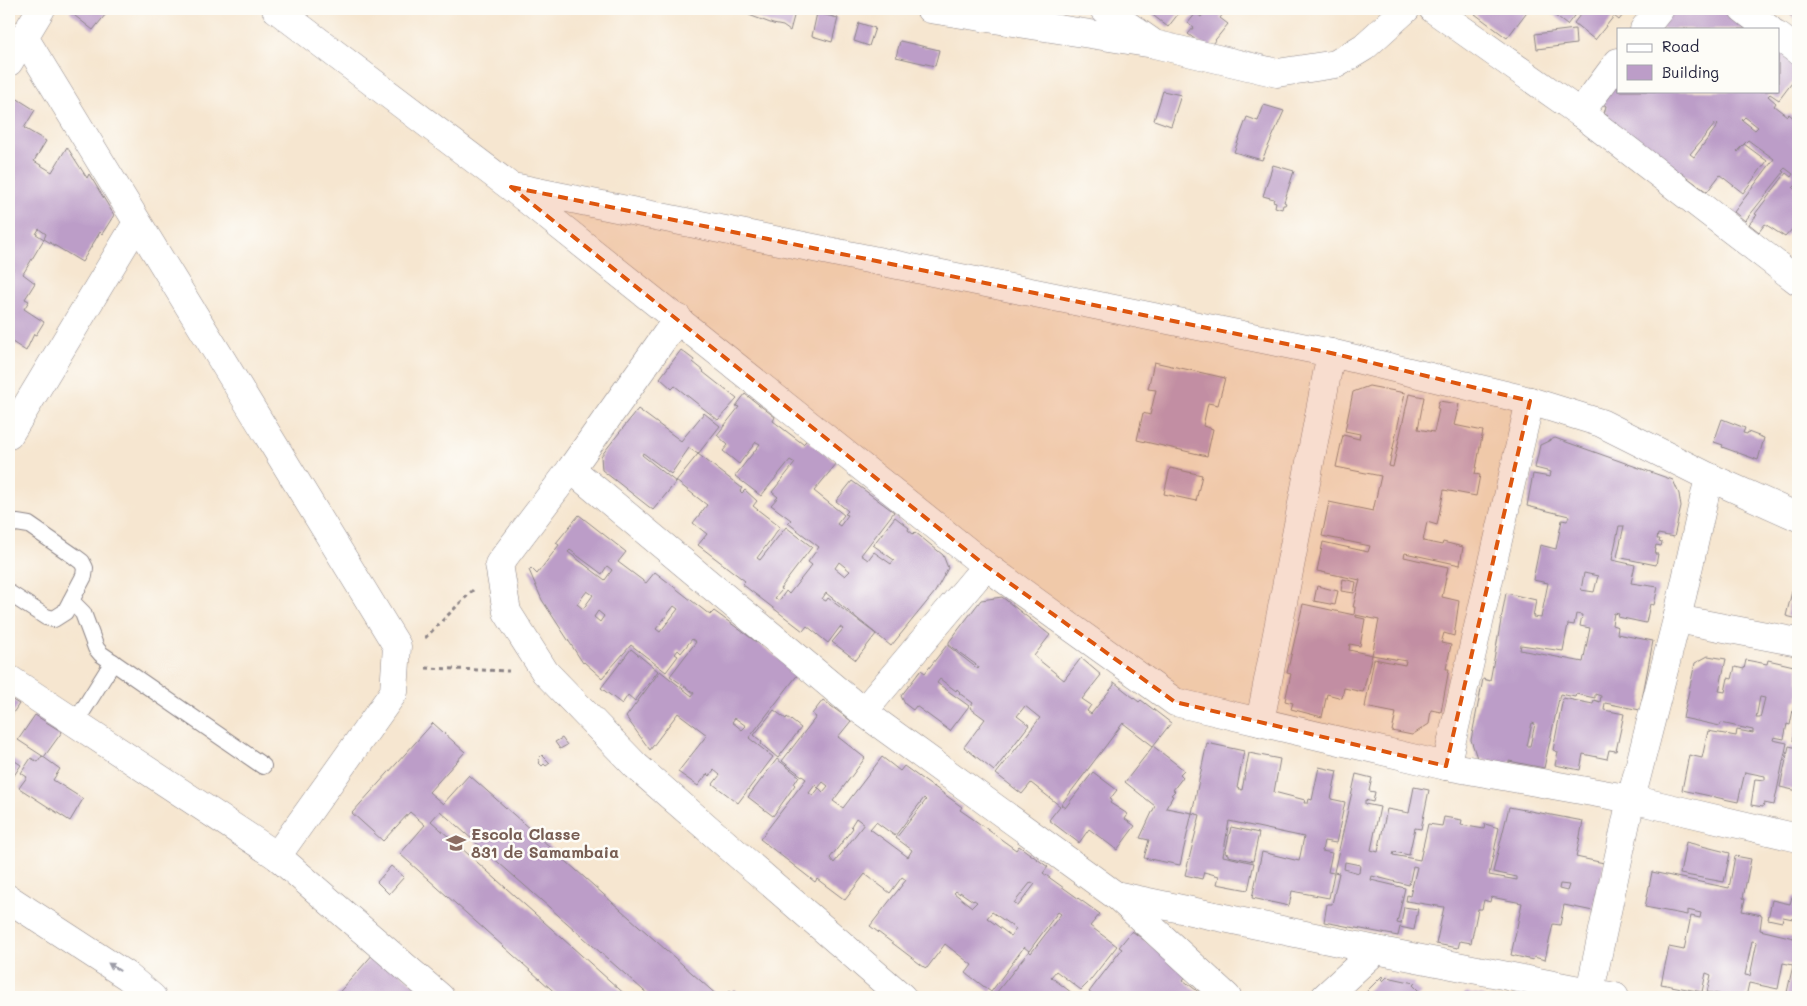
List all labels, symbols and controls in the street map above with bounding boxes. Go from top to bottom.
legend [1617,28,1780,92]
text: Road [1662,36,1699,56]
text: Building [1662,62,1719,82]
place label: Escola Classe 831 de Samambaia [471,823,619,862]
school or university icon: Escola Classe 831 de Samambaia [445,832,467,854]
one-way arrow [107,962,120,972]

